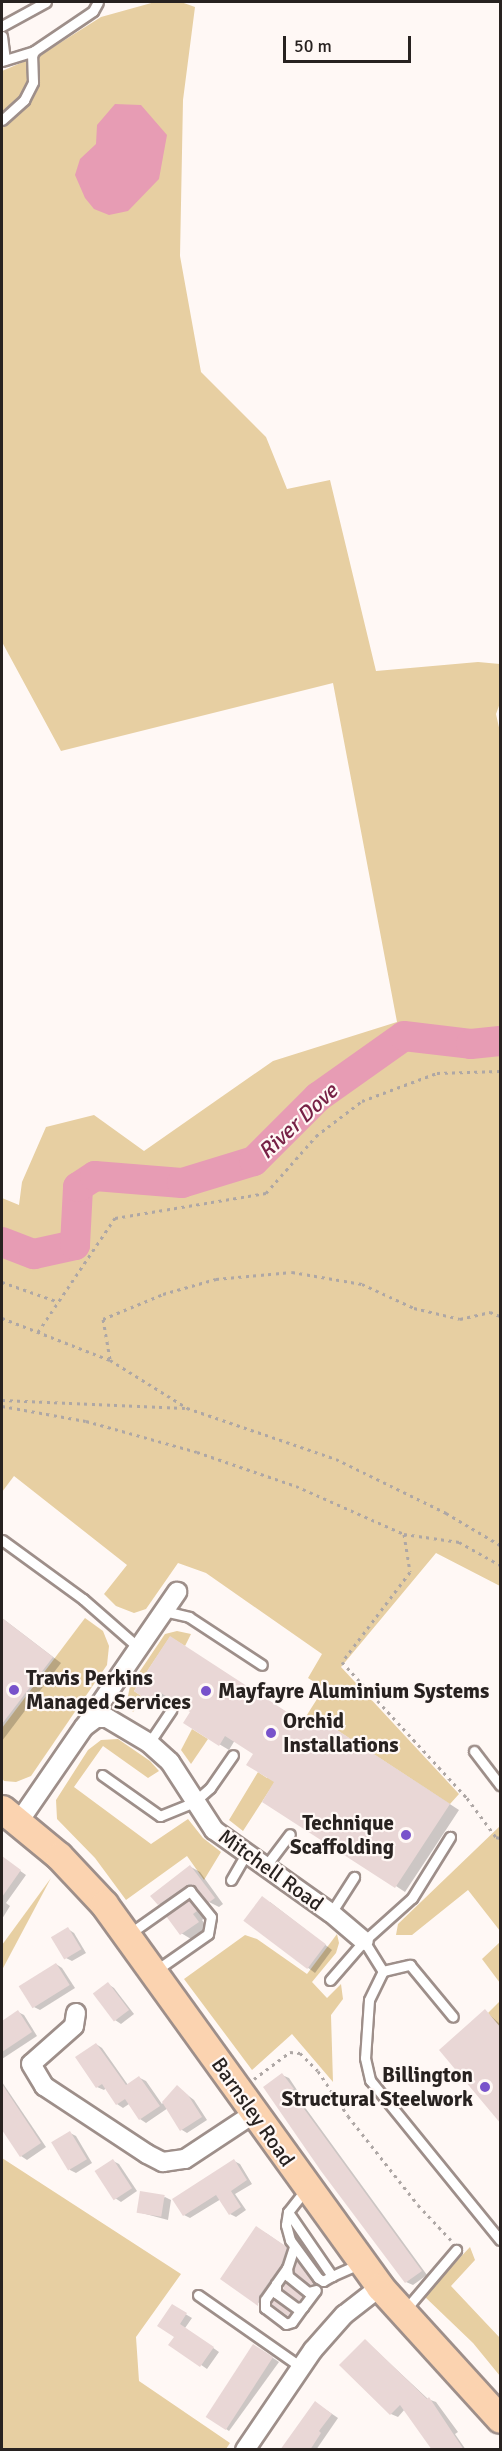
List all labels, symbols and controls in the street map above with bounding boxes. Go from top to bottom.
scale bar [286,24,414,62]
text: 50 m [294,35,332,57]
water label: River Dove [253,1078,343,1164]
place label: Travis Perkins Managed Services [26,1665,191,1715]
place label: Mayfayre Aluminium Systems [218,1678,489,1704]
marker: Travis Perkins Managed Services [7,1683,21,1697]
marker: Mayfayre Aluminium Systems [199,1684,213,1698]
place label: Orchid Installations [283,1708,399,1758]
marker: Orchid Installations [264,1726,278,1740]
place label: Technique Scaffolding [290,1810,394,1860]
street label: Mitchell Road [214,1824,328,1916]
marker: Technique Scaffolding [399,1828,413,1842]
street label: Barnsley Road [206,2053,300,2171]
place label: Billington Structural Steelwork [281,2062,473,2112]
marker: Billington Structural Steelwork [478,2080,492,2094]

